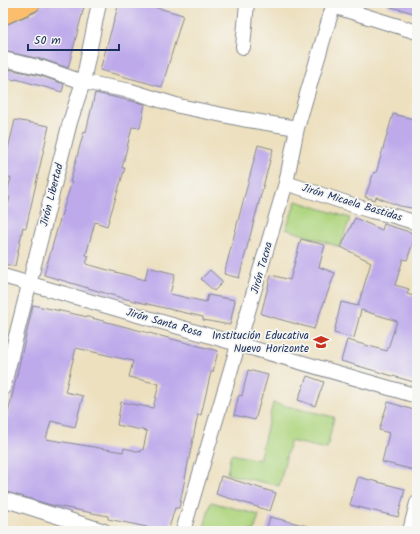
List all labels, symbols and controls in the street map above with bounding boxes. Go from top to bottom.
scale bar [28,26,119,52]
text: 50 m [34,31,61,50]
street label: Jirón Libertad [35,161,69,228]
street label: Jirón Micaela Bastidas [300,179,405,227]
street label: Jirón Tacna [246,240,278,296]
street label: Jirón Santa Rosa [124,304,204,342]
place label: Institución Educativa Nuevo Horizonte [212,327,309,358]
school or university icon: Institución Educativa Nuevo Horizonte [312,333,330,351]

